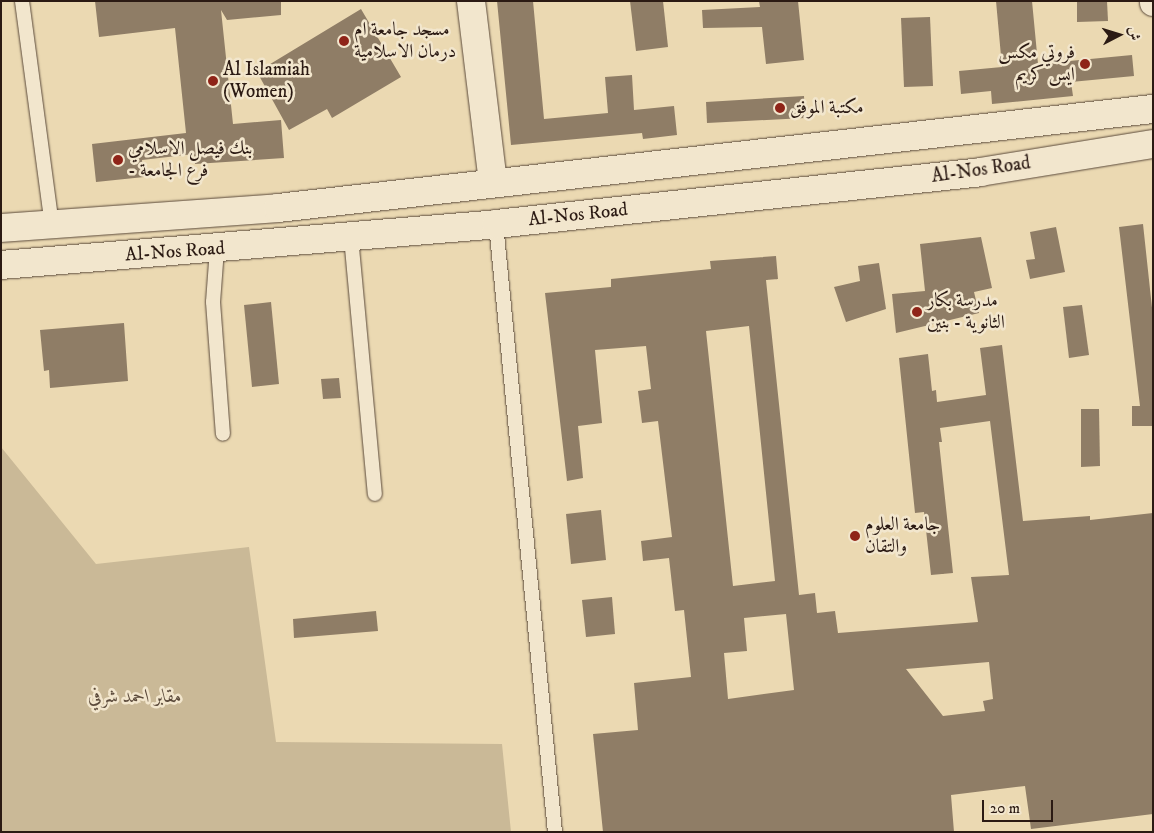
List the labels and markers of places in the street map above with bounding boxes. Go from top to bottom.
place label: مسجد جامعة ام درمان الاسلامية [354,19,456,63]
marker: مسجد جامعة ام درمان الاسلامية [338,35,350,47]
place label: فروتي مكس ايس كريم [998,42,1075,86]
marker: فروتي مكس ايس كريم [1079,58,1091,70]
place label: Al Islamiah (Women) [223,59,310,103]
marker: Al Islamiah (Women) [207,75,219,87]
place label: مكتبة الموفق [790,97,864,119]
marker: مكتبة الموفق [774,102,786,114]
place label: بنك فيصل الاسلامي - فرع الجامعة [128,138,252,182]
marker: بنك فيصل الاسلامي - فرع الجامعة [112,154,124,166]
place label: مدرسة بكار الثانوية - بنين [927,290,1005,334]
marker: مدرسة بكار الثانوية - بنين [911,306,923,318]
place label: جامعة العلوم والتقان [865,514,940,558]
marker: جامعة العلوم والتقان [849,530,861,542]

